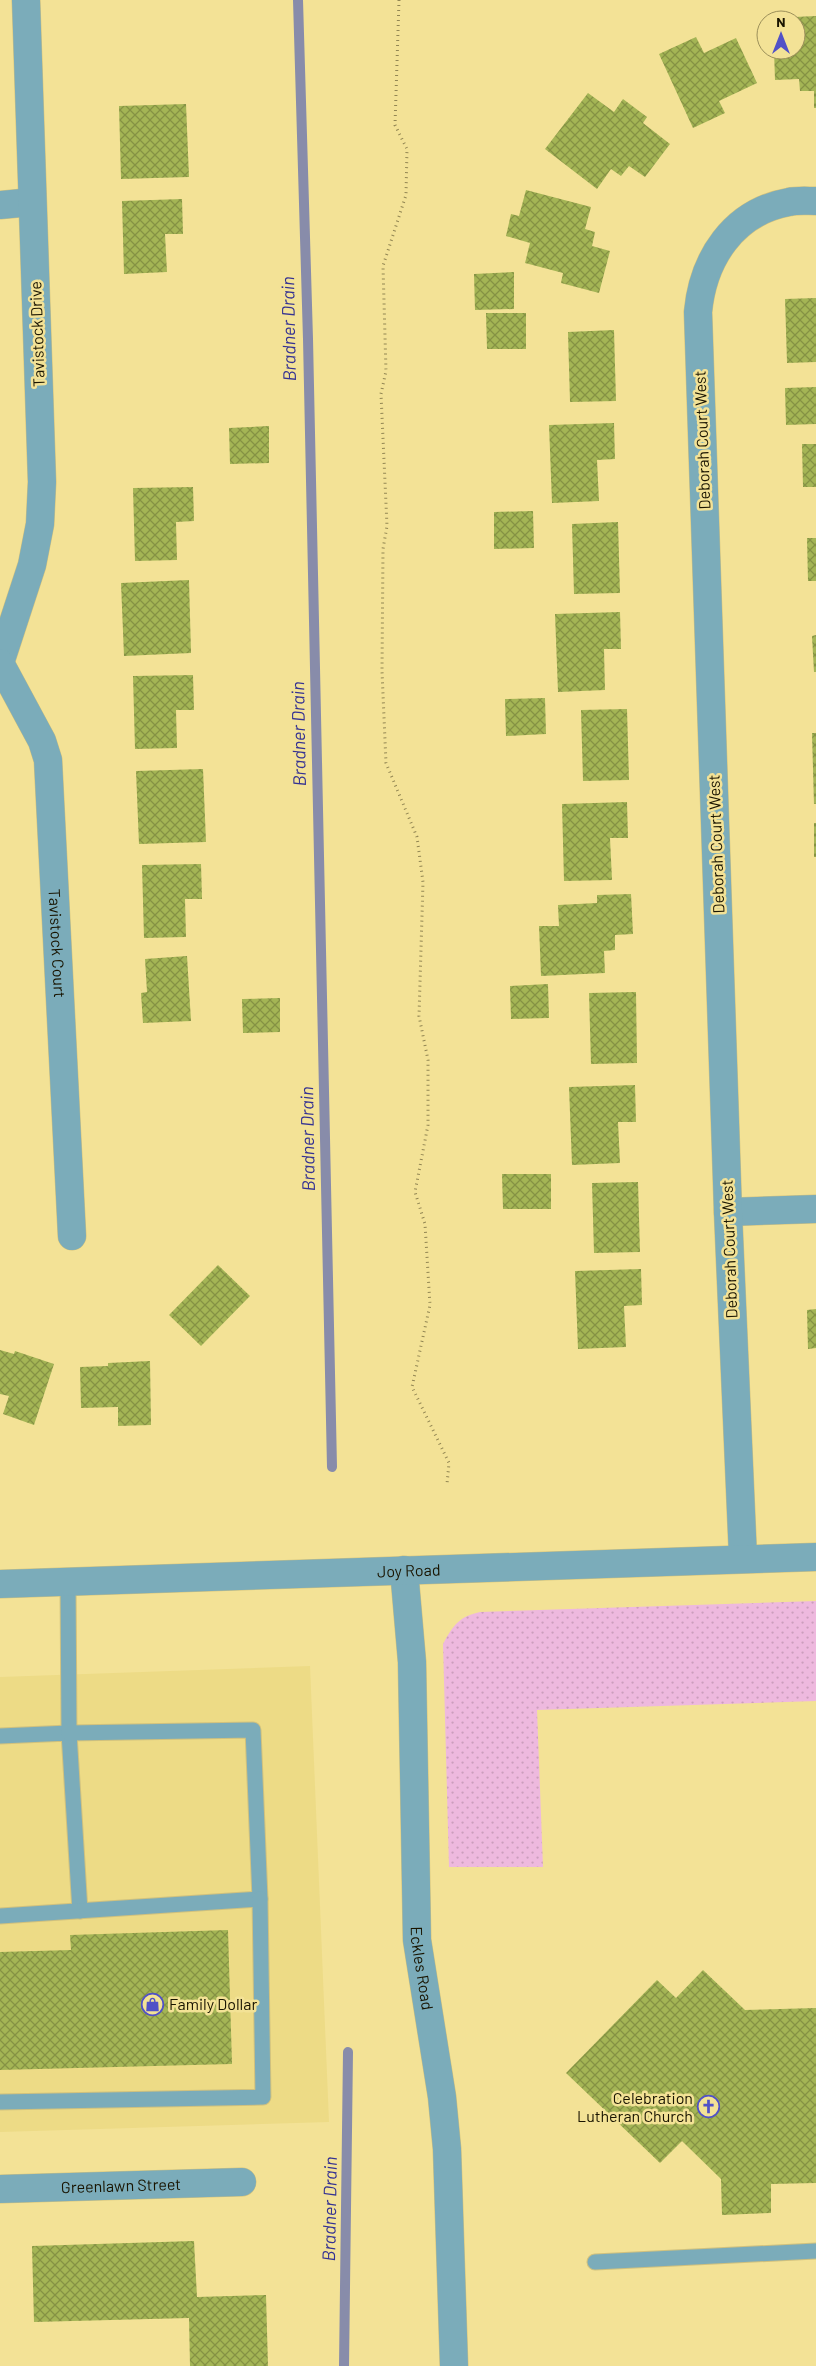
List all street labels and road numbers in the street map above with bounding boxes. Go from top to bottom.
street label: Tavistock Drive [25,281,48,387]
street label: Deborah Court West [690,370,713,510]
street label: Deborah Court West [704,774,727,914]
street label: Tavistock Court [46,888,70,998]
street label: Deborah Court West [717,1179,740,1319]
street label: Joy Road [377,1559,441,1581]
street label: Eckles Road [407,1926,438,2011]
street label: Greenlawn Street [61,2174,181,2196]

